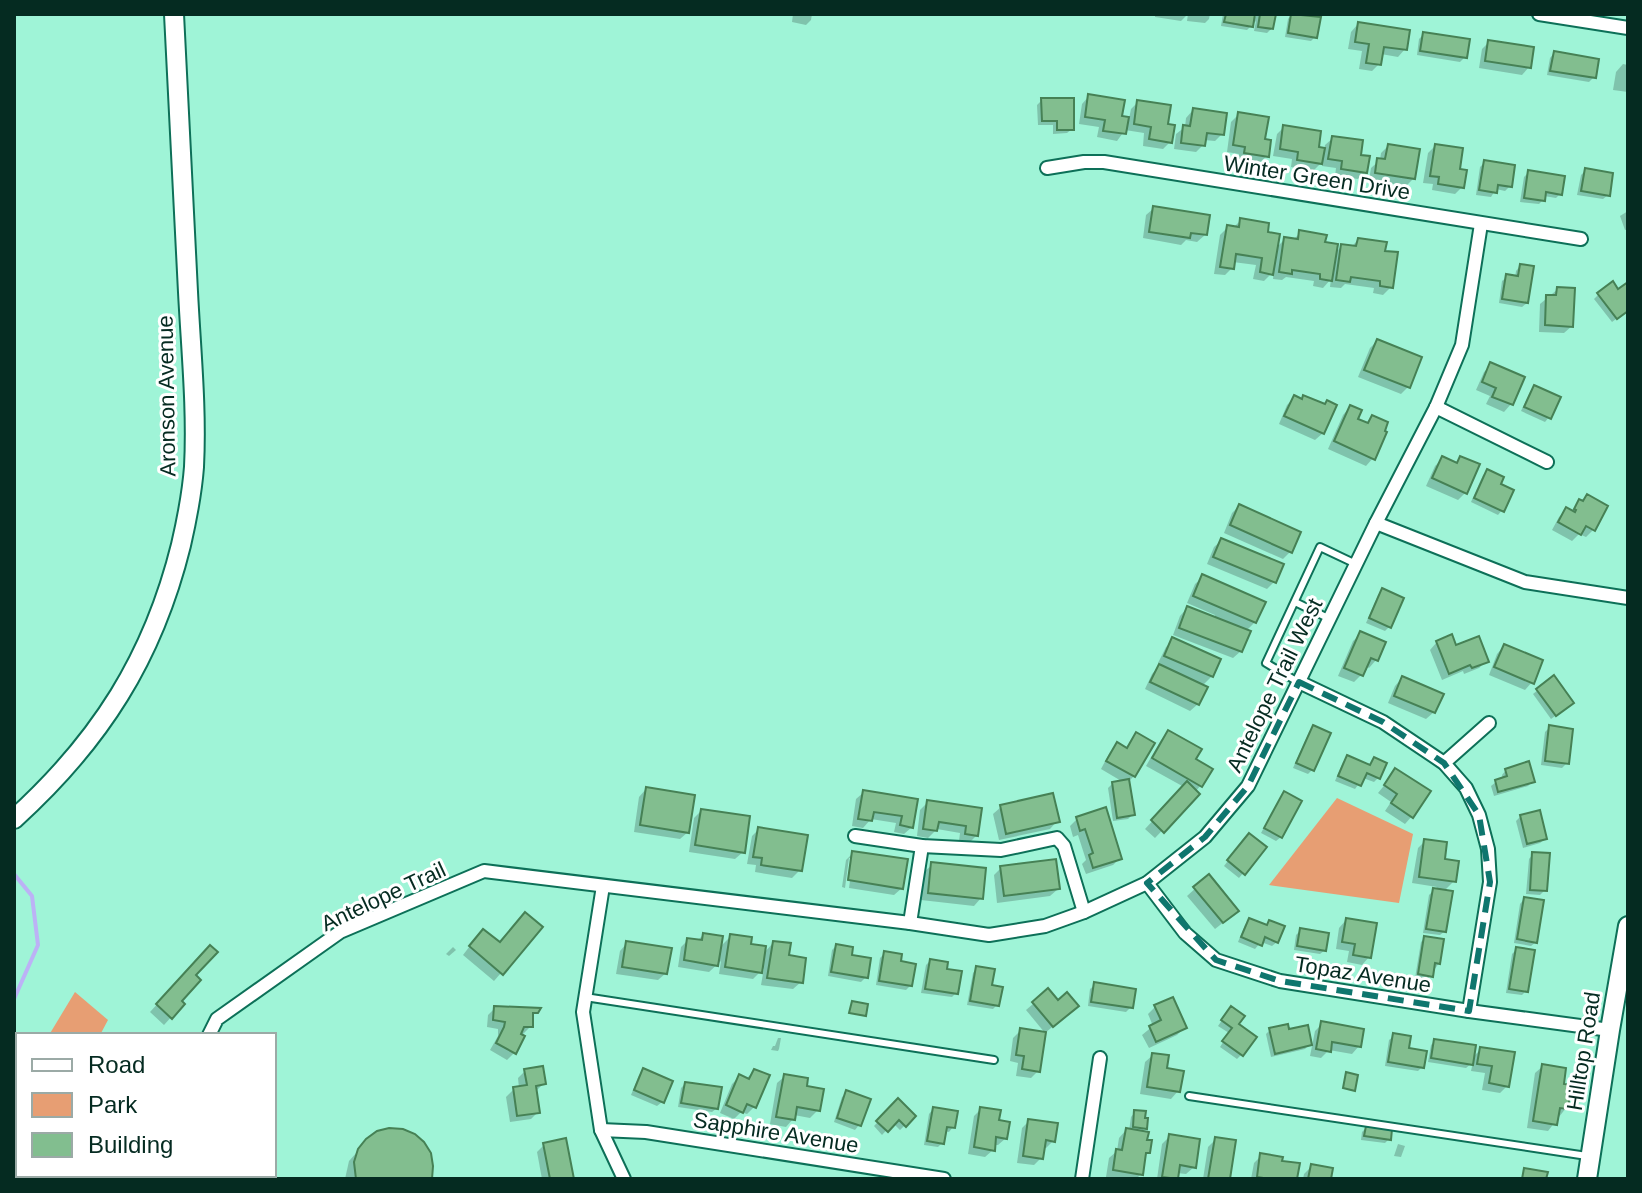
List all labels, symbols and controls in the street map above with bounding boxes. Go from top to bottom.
street label: Winter Green Drive [1222,150,1412,205]
street label: Aronson Avenue [153,315,180,477]
street label: Antelope Trail West [1221,594,1327,776]
street label: Antelope Trail [317,857,449,936]
street label: Topaz Avenue [1293,951,1433,998]
street label: Hilltop Road [1562,990,1605,1112]
legend [16,1033,276,1177]
text: Road [88,1051,145,1078]
text: Park [88,1091,138,1118]
street label: Sapphire Avenue [691,1107,860,1158]
text: Building [88,1131,173,1158]

